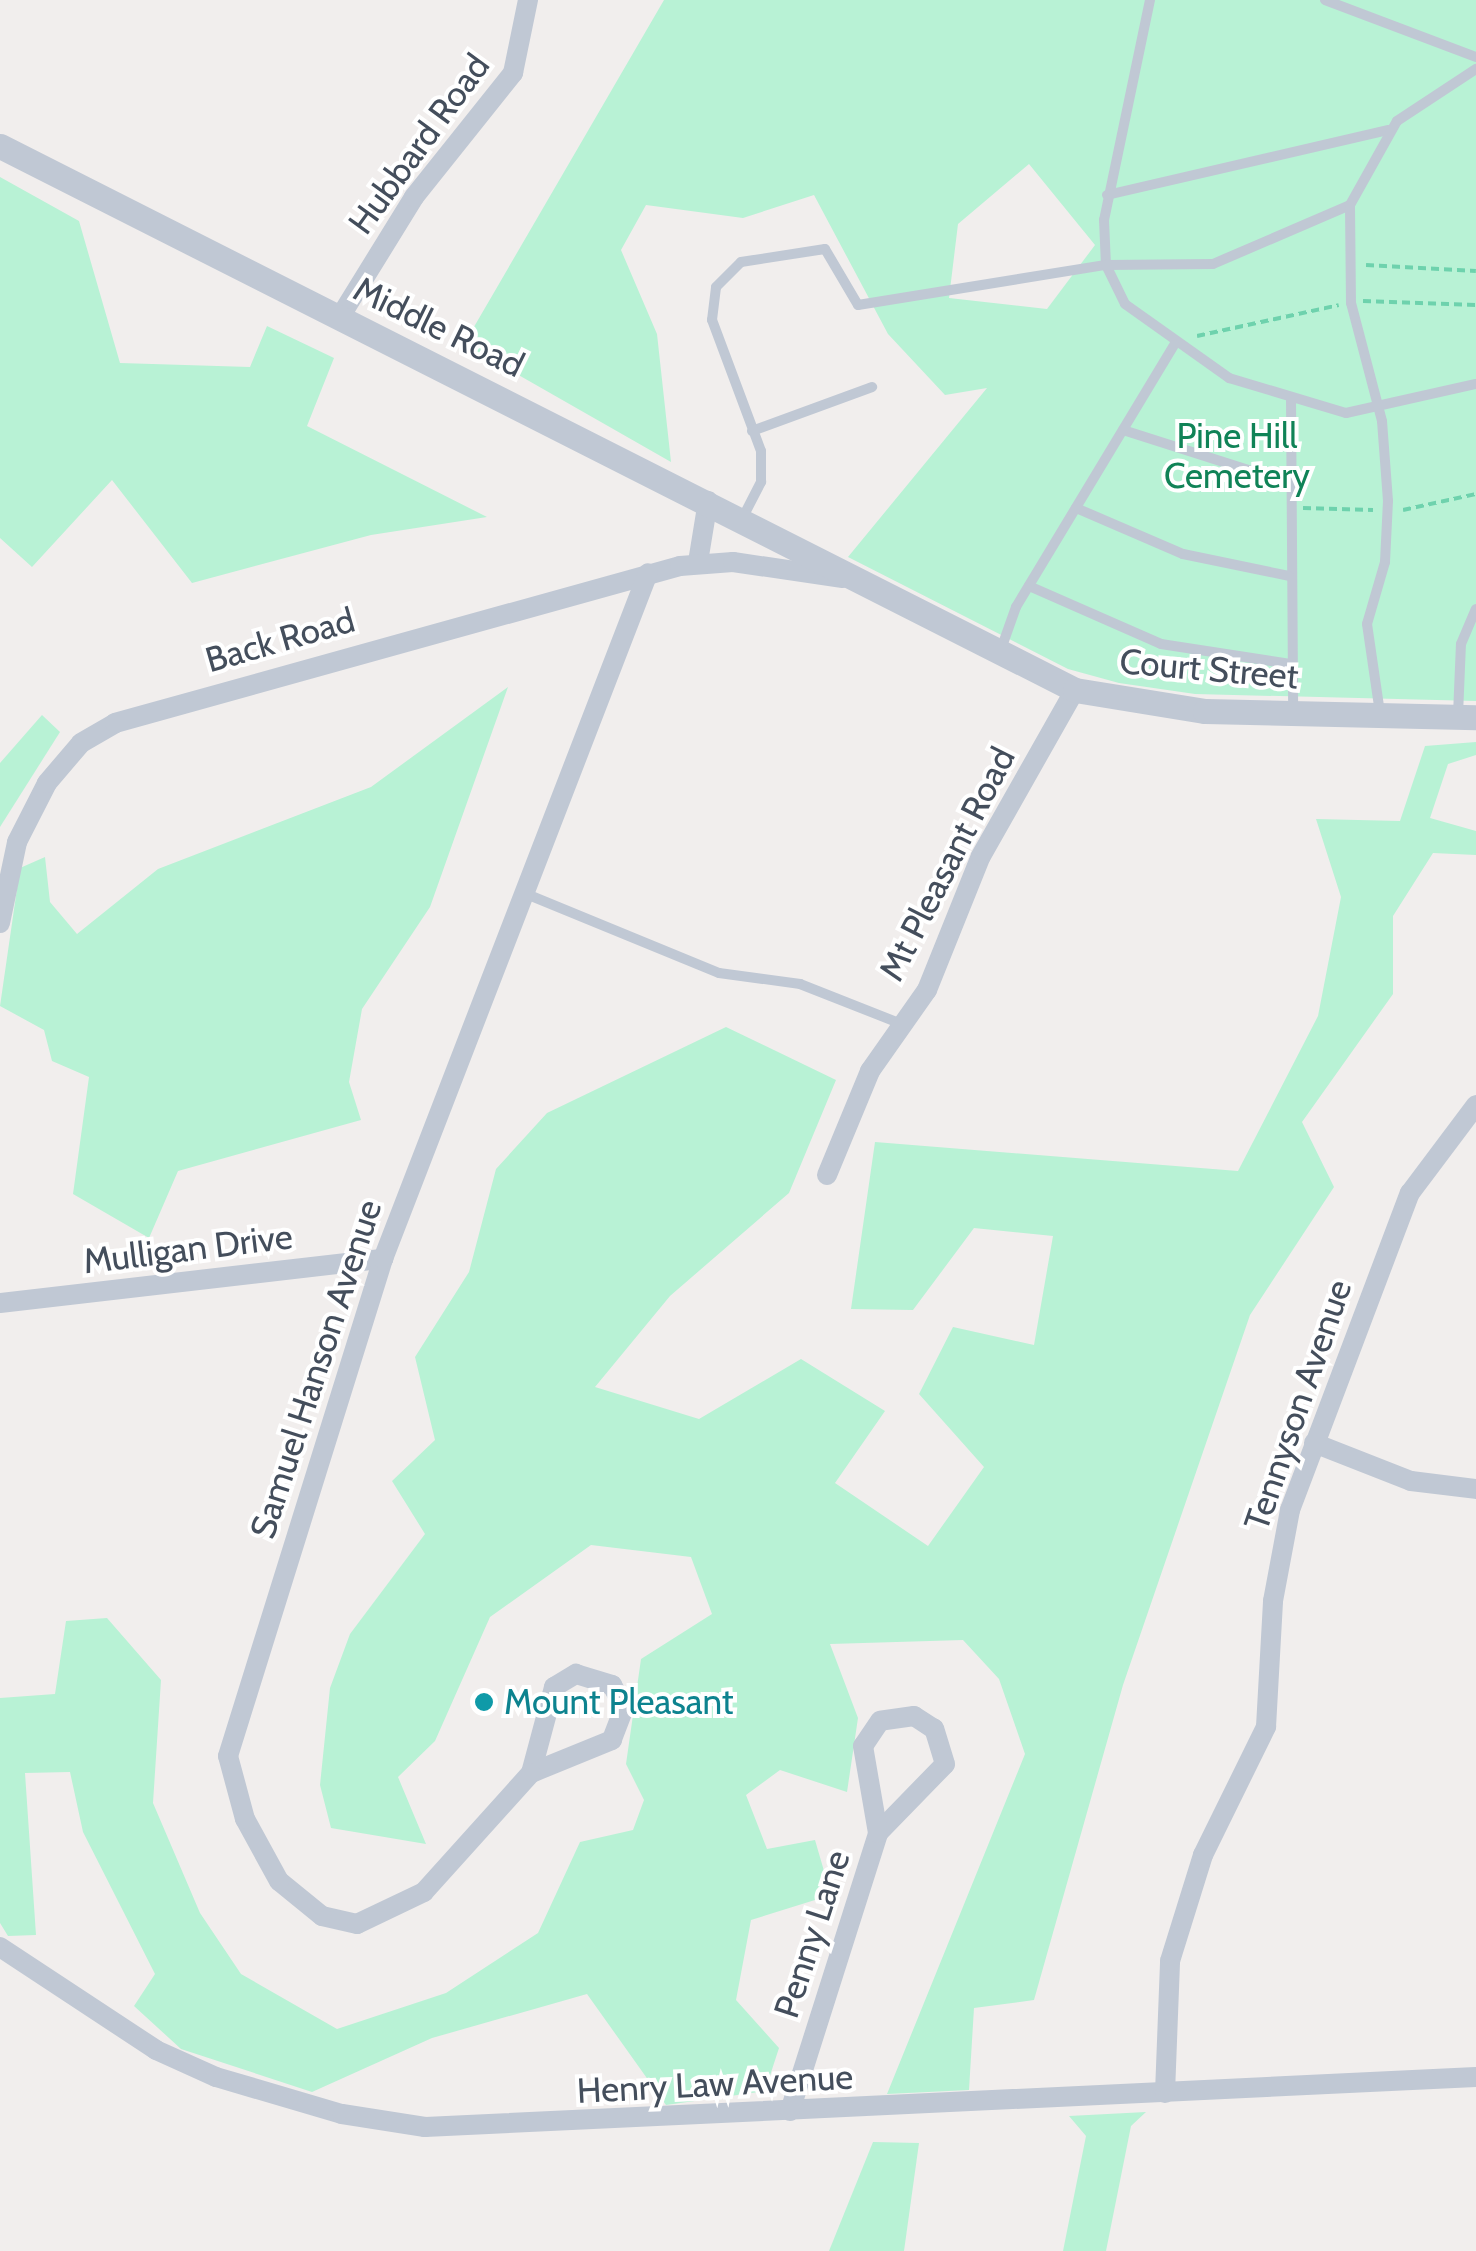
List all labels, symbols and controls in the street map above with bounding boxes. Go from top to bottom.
street label: Hubbard Road [340,46,498,242]
street label: Middle Road [347,268,531,386]
park label: Pine Hill Cemetery [1164,415,1310,497]
street label: Back Road [201,599,359,681]
street label: Court Street [1118,640,1300,698]
street label: Mt Pleasant Road [870,740,1024,988]
street label: Samuel Hanson Avenue [241,1195,391,1543]
street label: Mulligan Drive [81,1215,295,1283]
street label: Tennyson Avenue [1235,1274,1361,1536]
place label: Mount Pleasant [504,1681,734,1723]
marker: Mount Pleasant [473,1691,495,1713]
street label: Penny Lane [765,1845,859,2023]
street label: Henry Law Avenue [576,2056,854,2112]

